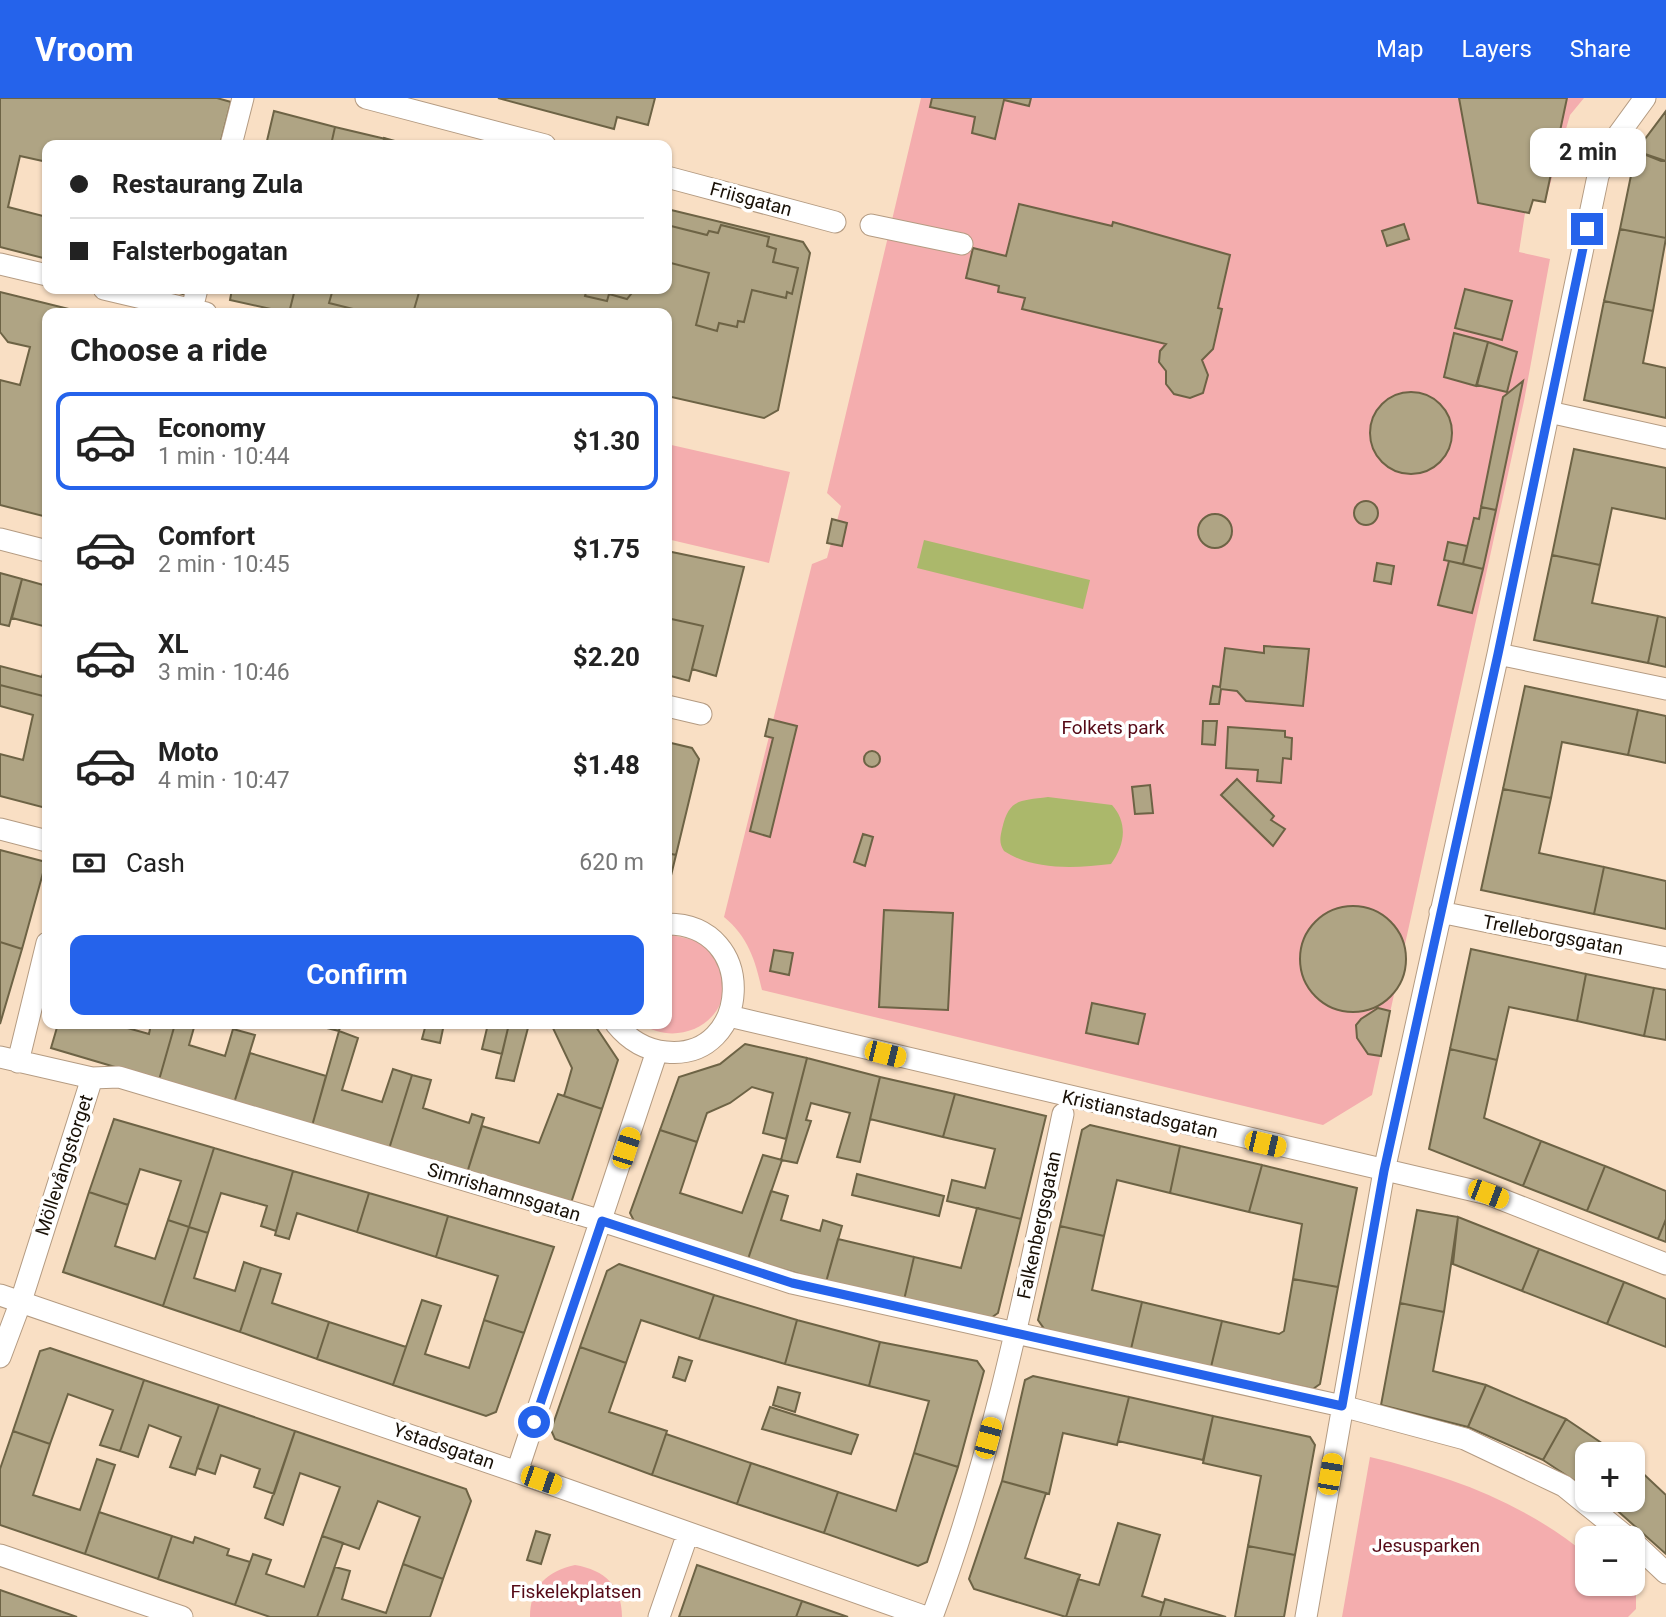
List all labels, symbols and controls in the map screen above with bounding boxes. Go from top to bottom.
text: Vroom [35,30,134,69]
text: Map [1376,35,1424,63]
text: Layers [1462,35,1532,63]
text: Share [1570,35,1631,63]
callout: 2 min [1529,128,1645,176]
text: 2 min [1559,139,1617,166]
text: Restaurang Zula [112,169,303,199]
street label: Friisgatan [708,177,794,221]
route end [1571,213,1603,245]
text: Falsterbogatan [112,236,288,266]
text: Choose a ride [70,331,267,369]
icon: car [74,410,137,473]
text: Economy [158,413,265,443]
text: $1.30 [573,426,640,456]
text: 1 min · 10:44 [158,443,290,470]
icon: car [74,518,137,581]
text: Comfort [158,521,255,551]
text: $1.75 [573,534,640,564]
text: 2 min · 10:45 [158,551,290,578]
icon: car [74,626,137,689]
text: XL [158,629,189,659]
text: $2.20 [573,642,640,672]
text: 3 min · 10:46 [158,659,290,686]
park label: Folkets park [1061,716,1165,739]
icon: car [74,734,137,797]
text: Moto [158,737,219,767]
text: $1.48 [573,750,640,780]
text: 4 min · 10:47 [158,767,290,794]
icon: cash [70,844,108,882]
text: Cash [126,848,185,878]
text: 620 m [579,849,644,876]
street label: Trelleborgsgatan [1481,910,1625,960]
button: Confirm [70,935,644,1015]
car [863,1039,908,1069]
street label: Kristianstadsgatan [1060,1085,1220,1143]
street label: Möllevångstorget [30,1092,98,1238]
car [610,1125,643,1171]
car [1243,1129,1288,1159]
street label: Falkenbergsgatan [1012,1149,1066,1301]
street label: Simrishamnsgatan [424,1158,584,1226]
car [1465,1177,1512,1211]
route start [518,1406,550,1438]
car [973,1415,1004,1461]
street label: Ystadsgatan [390,1418,498,1474]
map controls [1575,1442,1645,1596]
button: + [1575,1442,1645,1512]
car [1317,1451,1344,1497]
car [518,1463,565,1497]
button: − [1575,1526,1645,1596]
park label: Jesusparken [1372,1534,1480,1557]
park label: Fiskelekplatsen [511,1580,642,1603]

